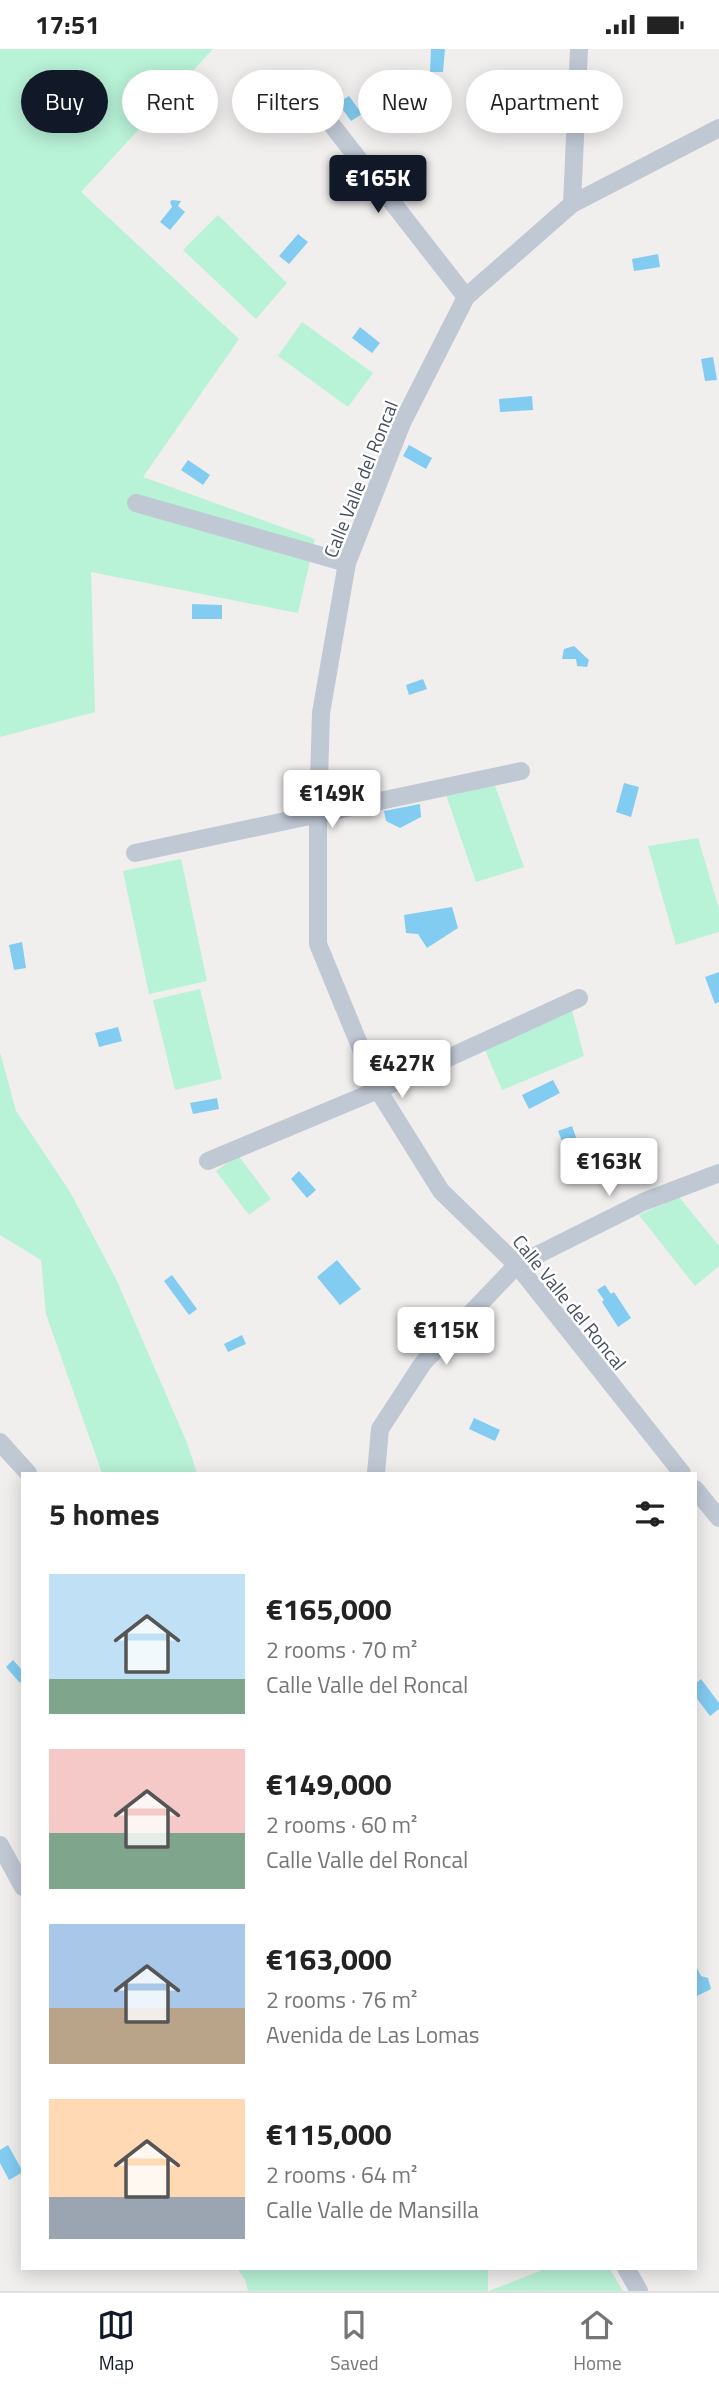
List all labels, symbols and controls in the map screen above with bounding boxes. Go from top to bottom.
text: 17:51 [35,5,100,44]
chip: Buy [21,70,108,133]
chip: Rent [122,70,218,133]
chip: Filters [232,70,344,133]
chip: New [358,70,452,133]
chip: Apartment [466,70,623,133]
pin: €165K [329,155,427,215]
text: €165K [345,160,411,195]
street label: Calle Valle del Roncal [315,396,405,562]
pin: €149K [283,771,381,830]
text: €149K [299,775,365,810]
pin: €427K [353,1041,451,1100]
text: €427K [369,1045,435,1080]
pin: €163K [560,1139,658,1198]
text: €163K [576,1143,642,1178]
street label: Calle Valle del Roncal [506,1228,634,1376]
pin: €115K [397,1307,495,1367]
text: €115K [413,1312,479,1347]
text: 5 homes [49,1491,160,1537]
icon: filters [631,1495,669,1533]
text: €165,000 [266,1586,392,1632]
icon: home [105,1602,189,1686]
text: 2 rooms · 70 m² [266,1632,417,1667]
text: Calle Valle del Roncal [266,1667,468,1702]
text: €149,000 [266,1761,392,1807]
icon: home [105,1777,189,1861]
text: 2 rooms · 60 m² [266,1807,417,1842]
text: Calle Valle del Roncal [266,1842,468,1877]
text: €163,000 [266,1936,392,1982]
icon: home [105,1952,189,2036]
text: 2 rooms · 76 m² [266,1982,417,2017]
text: Avenida de Las Lomas [266,2017,480,2052]
text: €115,000 [266,2111,392,2157]
icon: home [105,2127,189,2211]
text: 2 rooms · 64 m² [266,2157,417,2192]
text: Calle Valle de Mansilla [266,2192,479,2227]
tab: Map [97,2306,135,2377]
tab: Saved [330,2306,379,2377]
tab: Home [573,2306,622,2377]

